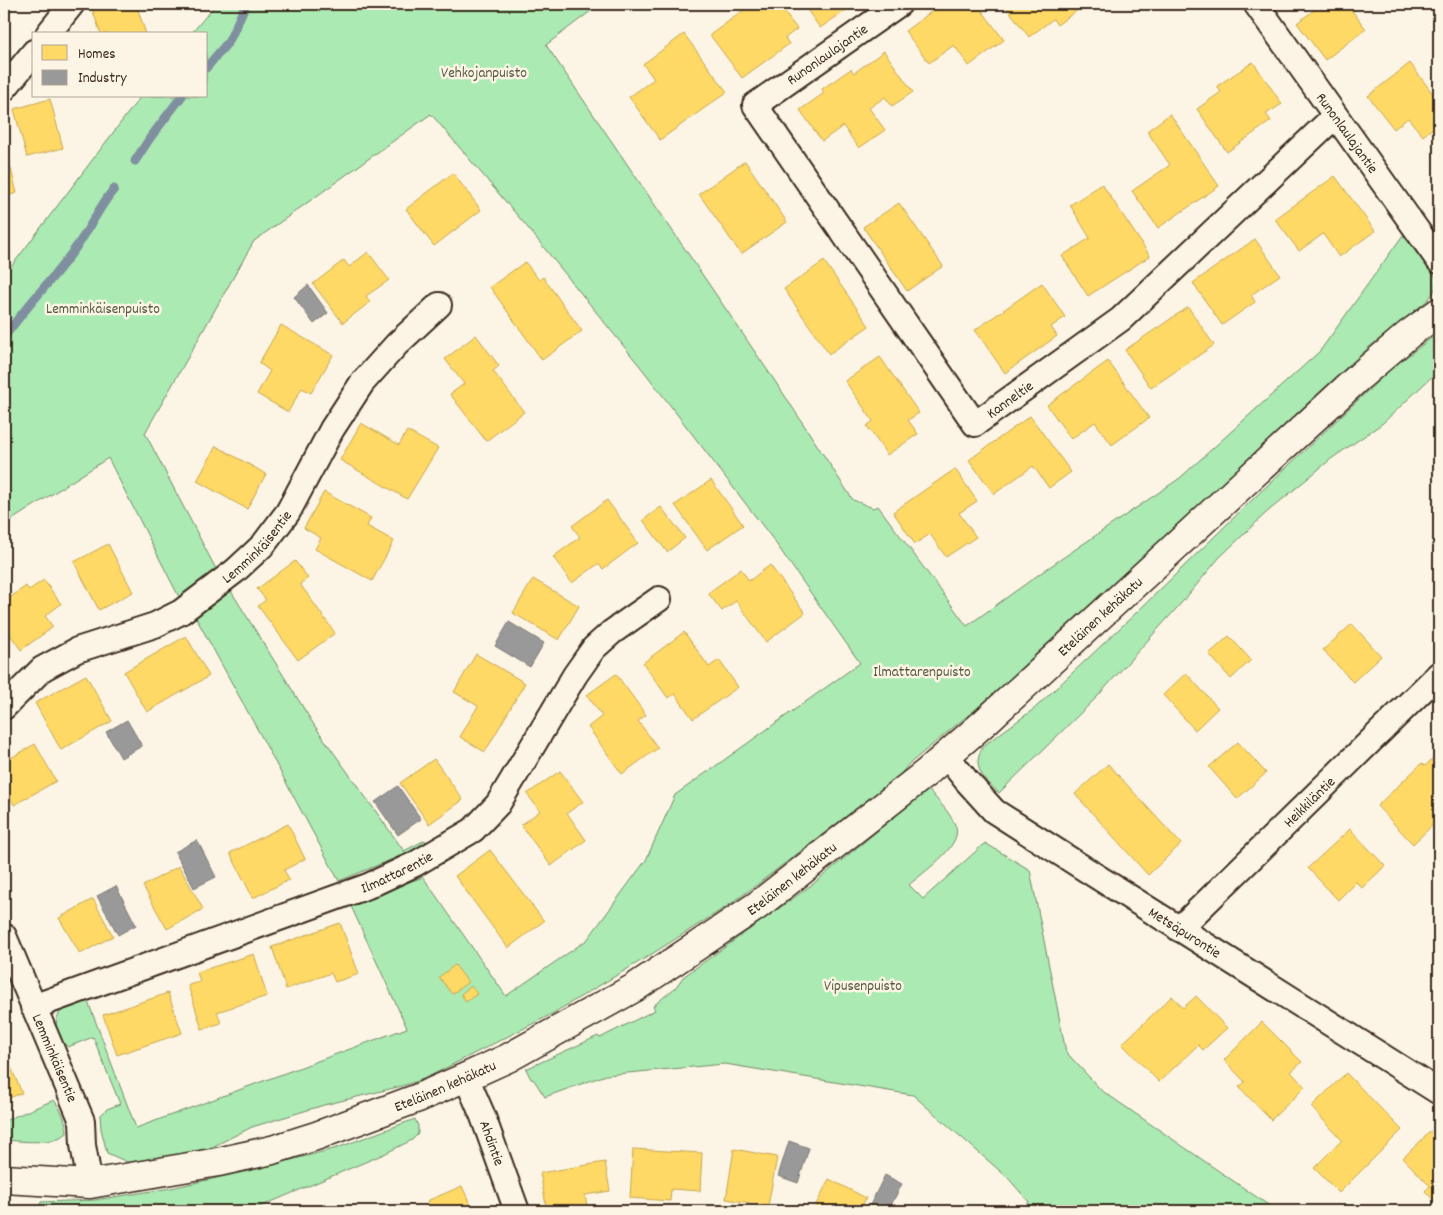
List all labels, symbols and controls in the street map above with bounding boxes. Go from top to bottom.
street label: Runonlaulajantie [783,19,874,92]
legend [32,32,208,98]
text: Homes [78,44,116,66]
park label: Vehkojanpuisto [441,63,527,85]
text: Industry [78,68,127,90]
street label: Runonlaulajantie [1310,89,1383,179]
park label: Lemminkäisenpuisto [46,299,160,321]
street label: Kanneltie [983,376,1039,425]
street label: Lemminkäisentie [218,506,299,590]
street label: Eteläinen kehäkatu [1054,573,1149,663]
park label: Ilmattarenpuisto [873,662,971,684]
street label: Heikkiläntie [1279,772,1342,834]
street label: Eteläinen kehäkatu [743,838,843,922]
street label: Ilmattarentie [358,847,438,901]
street label: Metsäpurontie [1143,903,1225,965]
park label: Vipusenpuisto [824,976,902,998]
street label: Lemminkäisentie [25,1011,82,1106]
street label: Eteläinen kehäkatu [392,1056,500,1119]
street label: Ahdintie [472,1118,509,1170]

